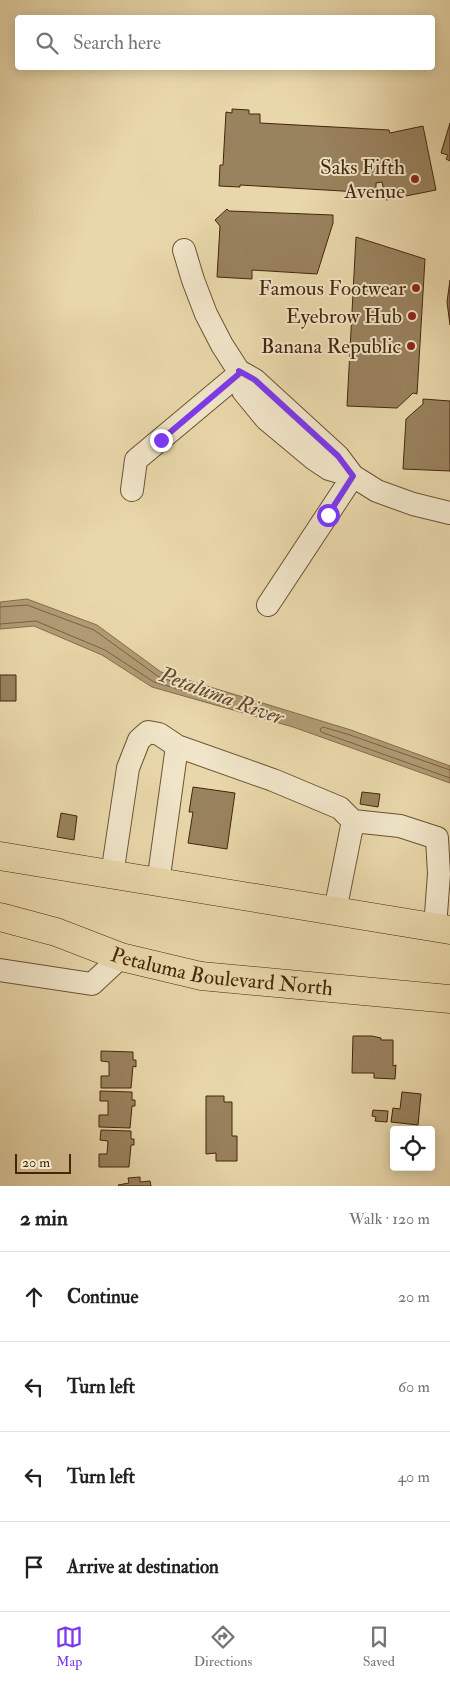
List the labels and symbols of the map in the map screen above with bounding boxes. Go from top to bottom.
place label: Saks Fifth Avenue [320,154,405,205]
marker: Saks Fifth Avenue [409,173,421,185]
place label: Famous Footwear [258,275,406,302]
marker: Famous Footwear [410,282,422,294]
place label: Eyebrow Hub [286,303,402,330]
marker: Eyebrow Hub [406,310,418,322]
place label: Banana Republic [261,333,402,360]
marker: Banana Republic [405,340,417,352]
route end [150,429,173,452]
route start [317,504,340,527]
water label: Petaluma River [155,660,289,732]
street label: Petaluma Boulevard North [107,941,334,1002]
scale bar [15,1151,71,1174]

